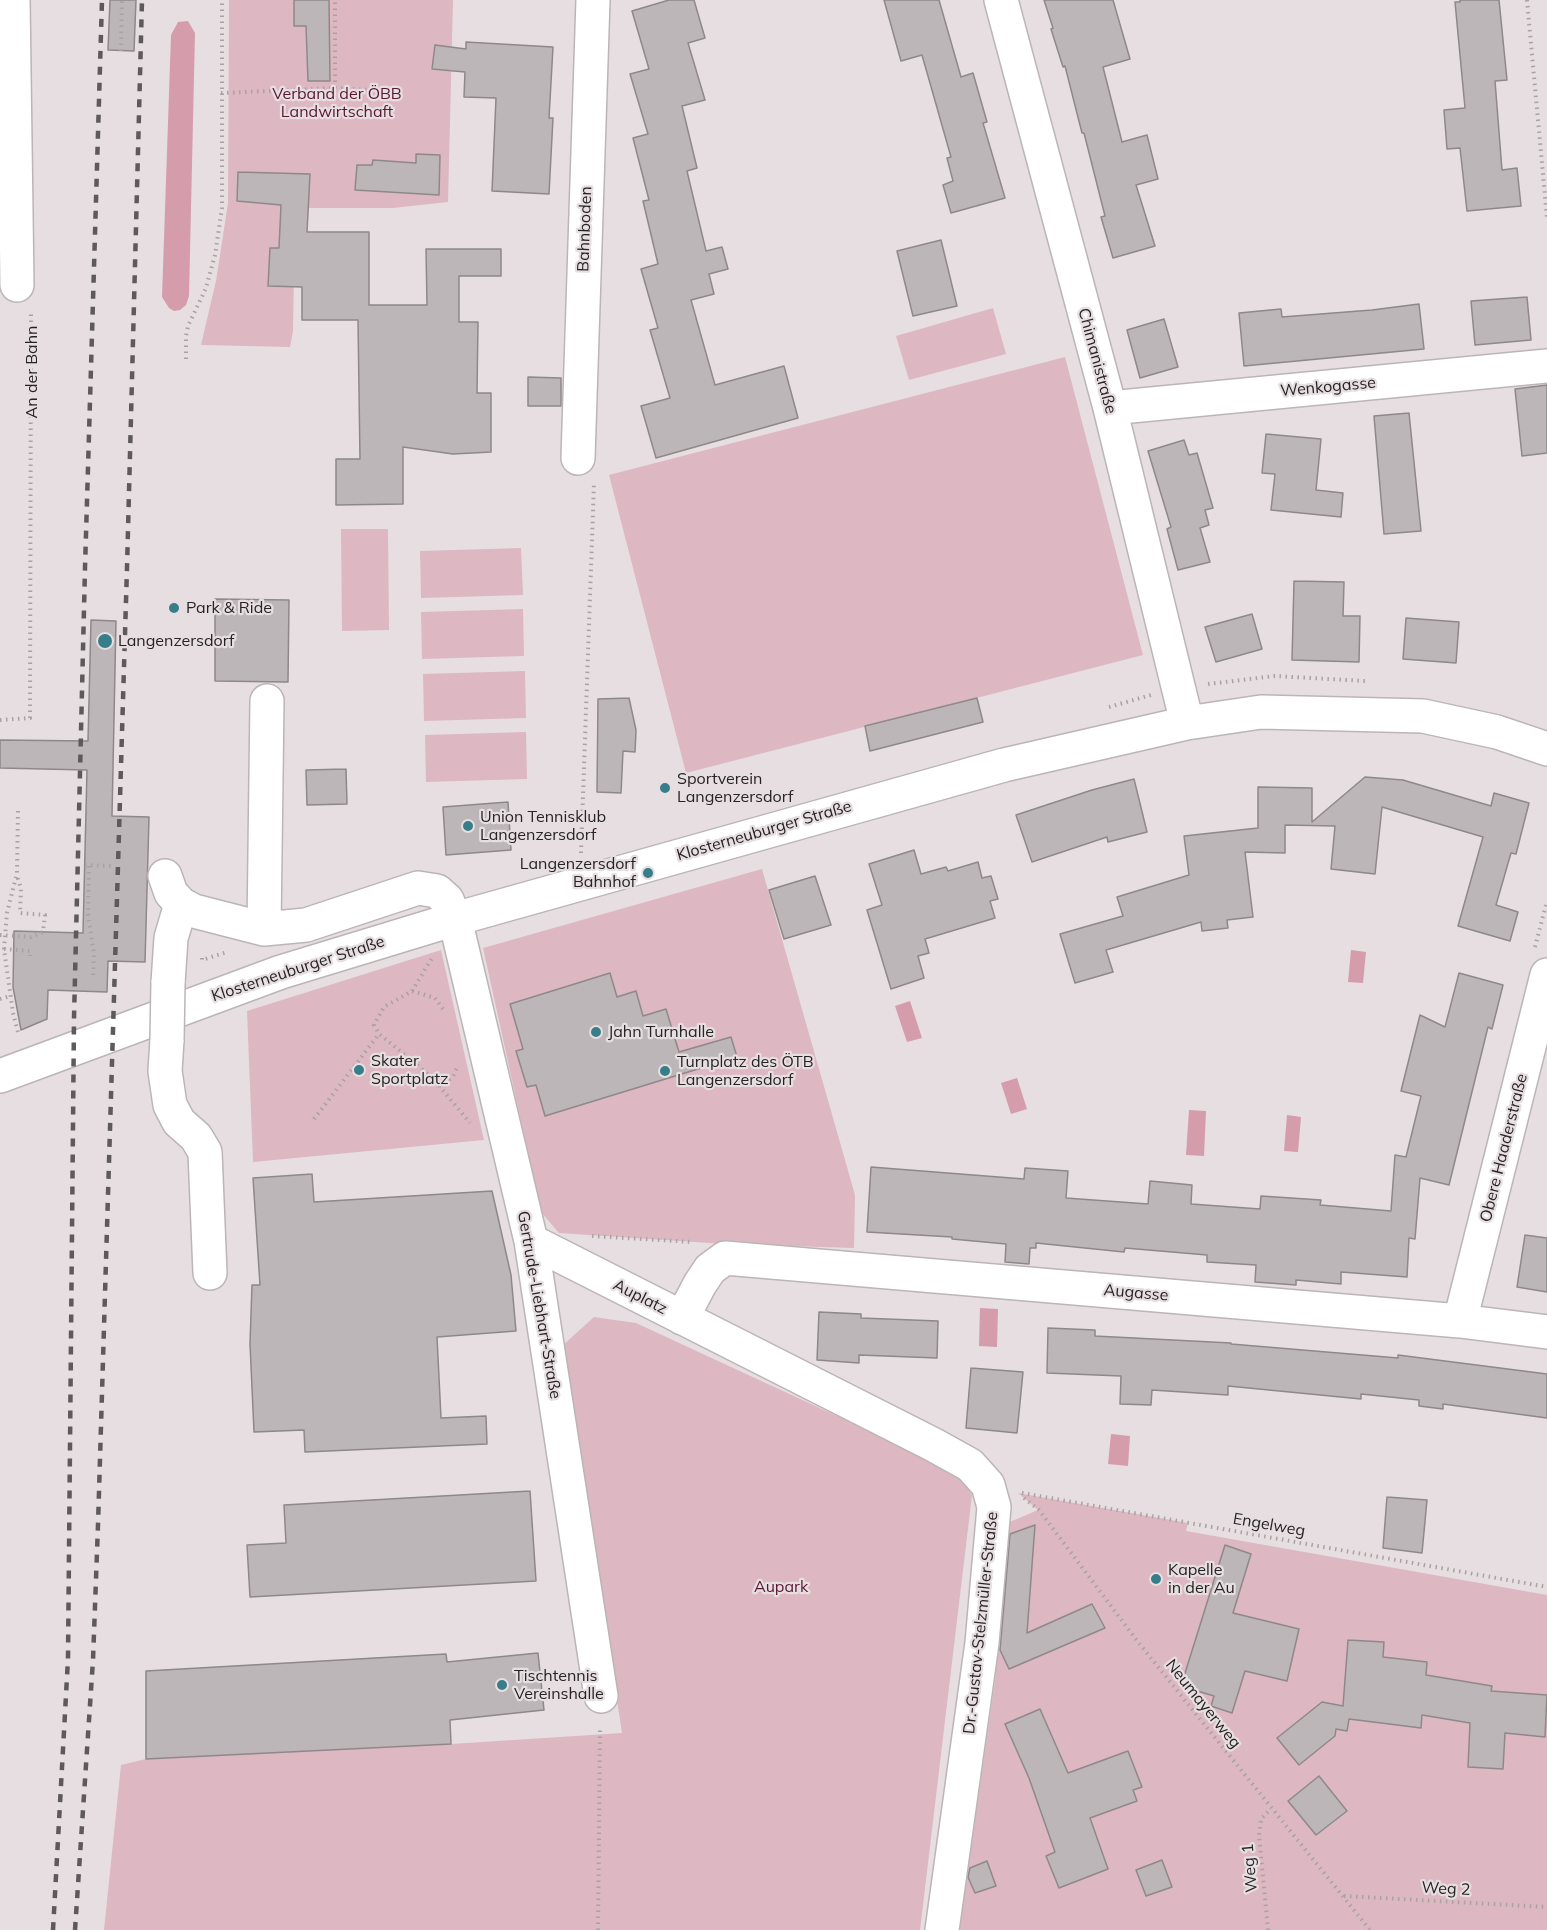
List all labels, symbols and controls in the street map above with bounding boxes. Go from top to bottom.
park label: Verband der ÖBB Landwirtschaft [272,84,402,122]
street label: Bahnboden [574,186,596,272]
street label: Chimanistraße [1074,306,1120,416]
street label: An der Bahn [22,326,42,418]
street label: Wenkogasse [1279,373,1377,401]
place label: Park & Ride [186,598,272,618]
marker: Park & Ride [167,601,181,615]
place label: Langenzersdorf [118,631,234,651]
marker: Langenzersdorf [96,632,114,650]
place label: Sportverein Langenzersdorf [677,769,793,807]
marker: Sportverein Langenzersdorf [658,781,672,795]
street label: Klosterneuburger Straße [674,797,854,865]
place label: Union Tennisklub Langenzersdorf [480,807,606,845]
marker: Union Tennisklub Langenzersdorf [461,819,475,833]
place label: Langenzersdorf Bahnhof [520,854,636,892]
marker: Langenzersdorf Bahnhof [641,866,655,880]
street label: Klosterneuburger Straße [209,932,387,1006]
place label: Jahn Turnhalle [608,1022,714,1042]
marker: Jahn Turnhalle [589,1025,603,1039]
place label: Skater Sportplatz [371,1051,448,1089]
place label: Turnplatz des ÖTB Langenzersdorf [677,1052,814,1090]
marker: Skater Sportplatz [352,1063,366,1077]
marker: Turnplatz des ÖTB Langenzersdorf [658,1064,672,1078]
street label: Obere Haaderstraße [1476,1072,1532,1224]
street label: Gertrude-Liebhart-Straße [513,1210,565,1400]
street label: Auplatz [610,1275,670,1319]
street label: Augasse [1103,1281,1169,1305]
street label: Engelweg [1231,1509,1307,1541]
street label: Dr.-Gustav-Stelzmüller-Straße [960,1511,1002,1735]
place label: Kapelle in der Au [1168,1560,1235,1598]
marker: Kapelle in der Au [1149,1572,1163,1586]
park label: Aupark [754,1577,808,1597]
street label: Neumayerweg [1161,1656,1245,1752]
place label: Tischtennis Vereinshalle [514,1666,604,1704]
marker: Tischtennis Vereinshalle [495,1678,509,1692]
street label: Weg 1 [1238,1843,1262,1893]
street label: Weg 2 [1421,1878,1471,1900]

